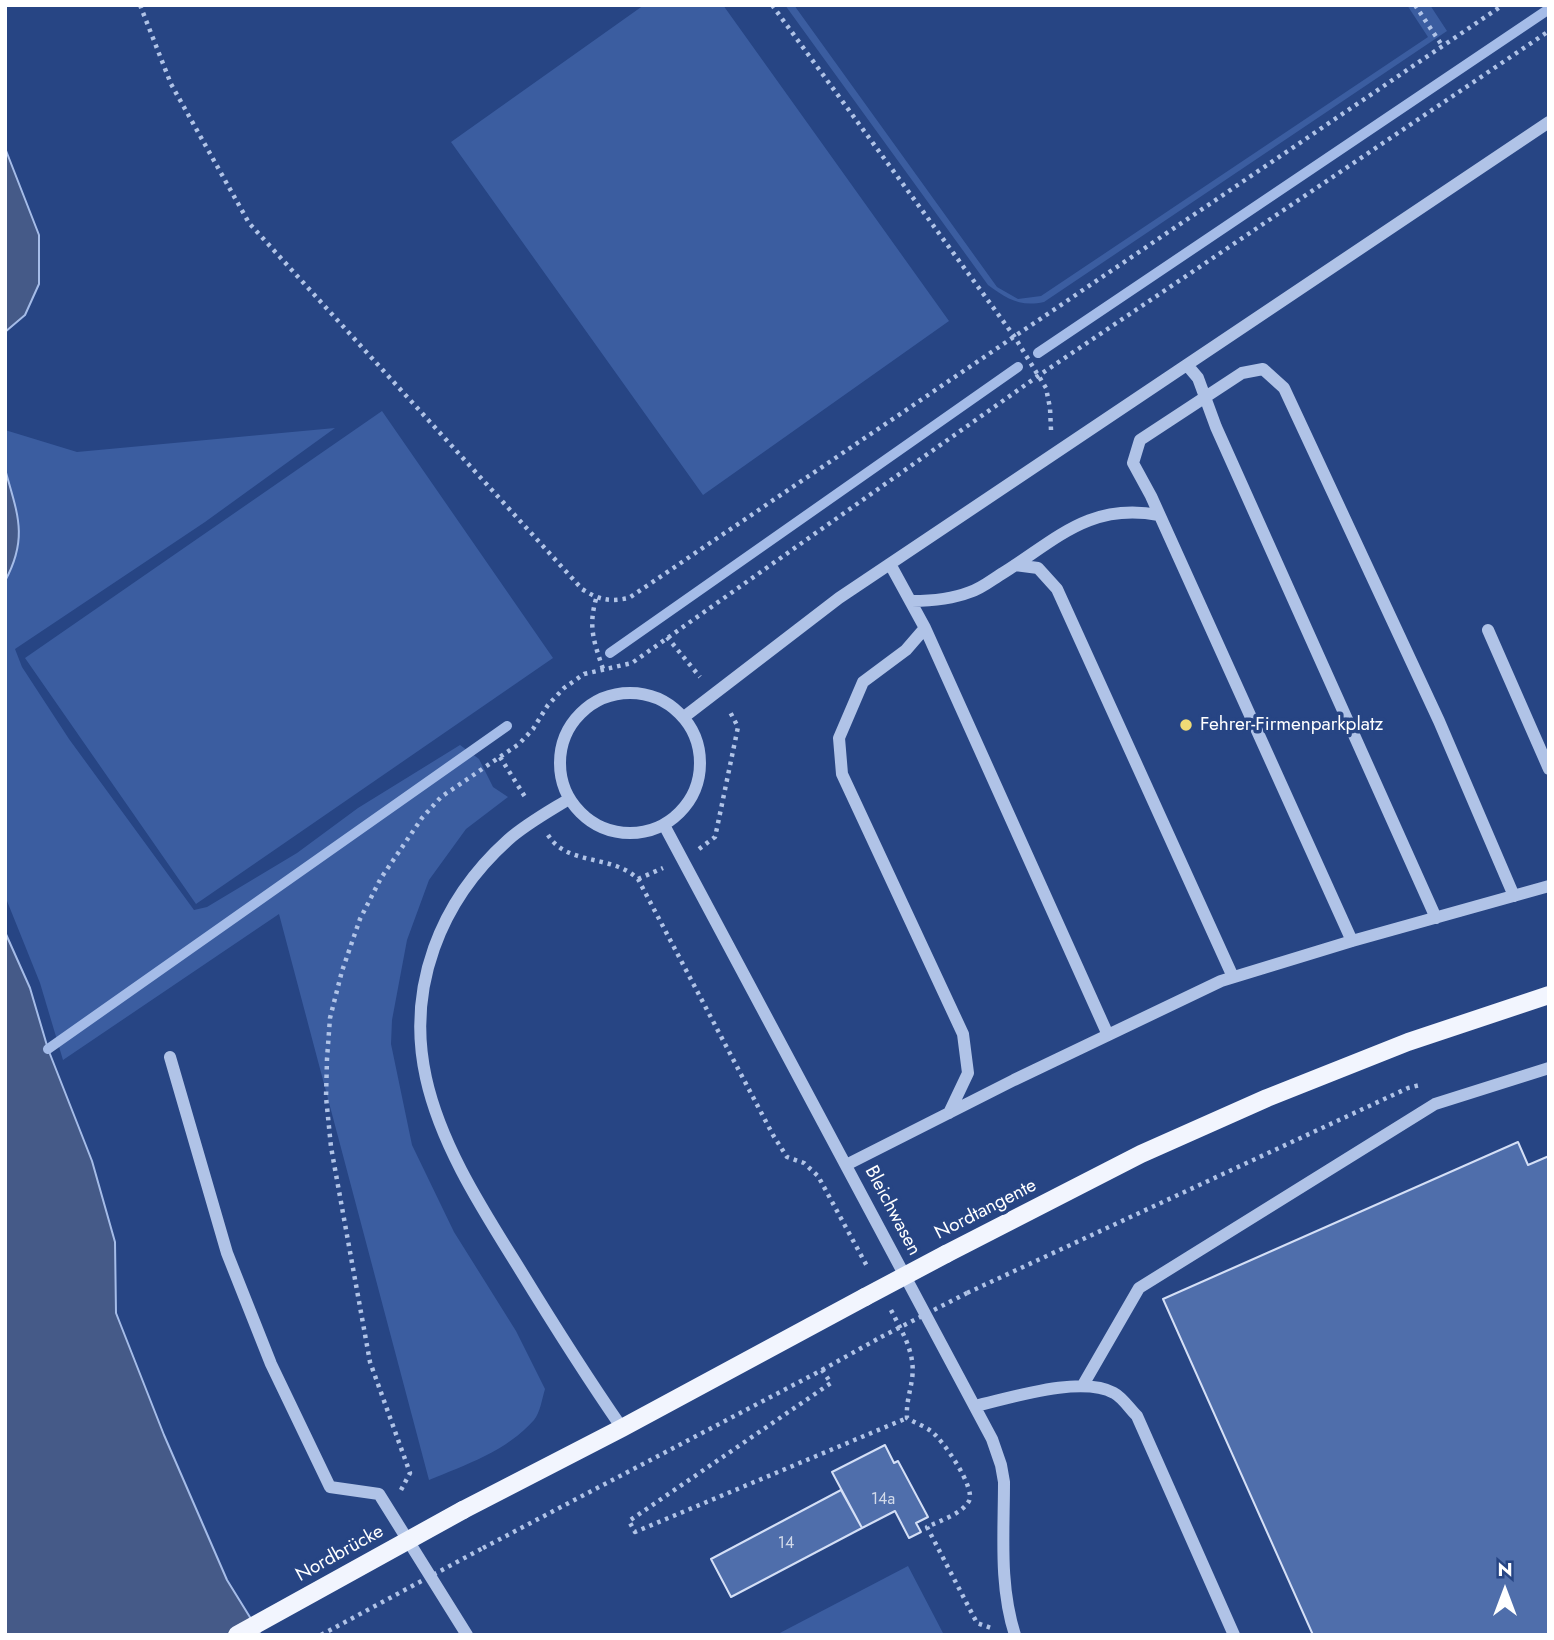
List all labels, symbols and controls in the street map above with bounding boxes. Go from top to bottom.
place label: Fehrer-Firmenparkplatz [1200,714,1383,736]
marker: Fehrer-Firmenparkplatz [1178,717,1194,733]
street label: Bleichwasen [859,1162,925,1260]
street label: Nordtangente [931,1175,1041,1245]
house number: 14a [871,1490,895,1510]
street label: Nordbrücke [292,1521,388,1587]
house number: 14 [778,1534,794,1554]
north arrow [1470,1556,1540,1626]
text: N [1497,1556,1513,1583]

